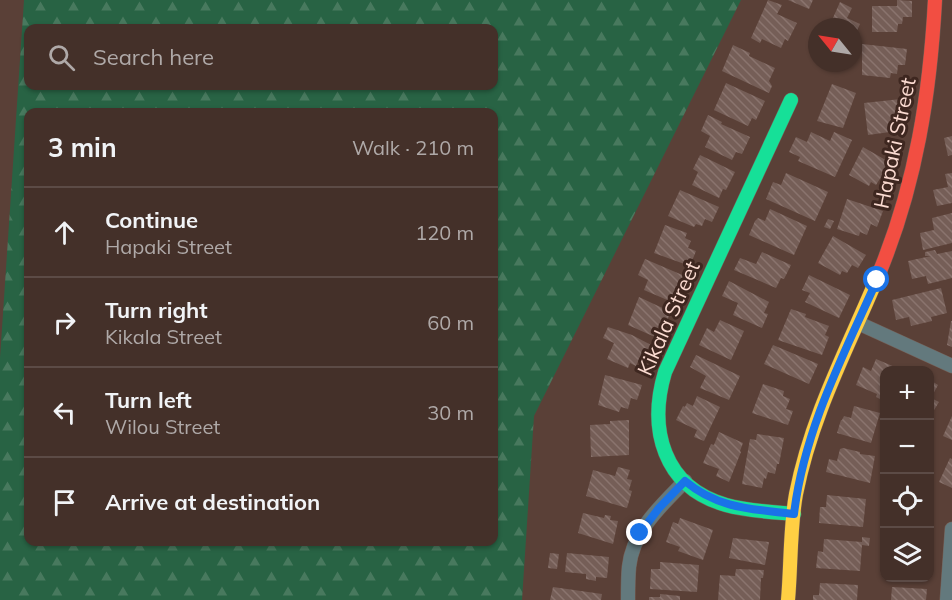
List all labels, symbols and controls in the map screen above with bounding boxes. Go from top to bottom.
north arrow [808,18,862,72]
search box [24,24,498,90]
icon: search [45,41,78,74]
text: Search here [93,43,214,71]
street label: Hapaki Street [867,75,921,211]
text: 3 min [48,131,117,164]
text: Walk · 210 m [352,135,474,160]
text: Continue [105,206,198,234]
icon: ahead [48,216,81,249]
text: 120 m [415,220,474,245]
text: Hapaki Street [105,234,232,259]
street label: Kikala Street [631,257,705,379]
route start [863,266,889,292]
text: Turn right [105,296,208,324]
icon: right [48,306,81,339]
text: 60 m [427,310,474,335]
text: Kikala Street [105,324,222,349]
map controls [880,366,934,582]
button: + [880,366,934,420]
text: Turn left [105,386,192,414]
icon: left [48,396,81,429]
text: 30 m [427,400,474,425]
text: Wilou Street [105,414,220,439]
button: − [880,420,934,474]
button: locate [880,474,934,528]
icon: arrive [48,486,81,519]
text: Arrive at destination [105,488,320,516]
route end [626,519,652,545]
button: layers [880,528,934,582]

